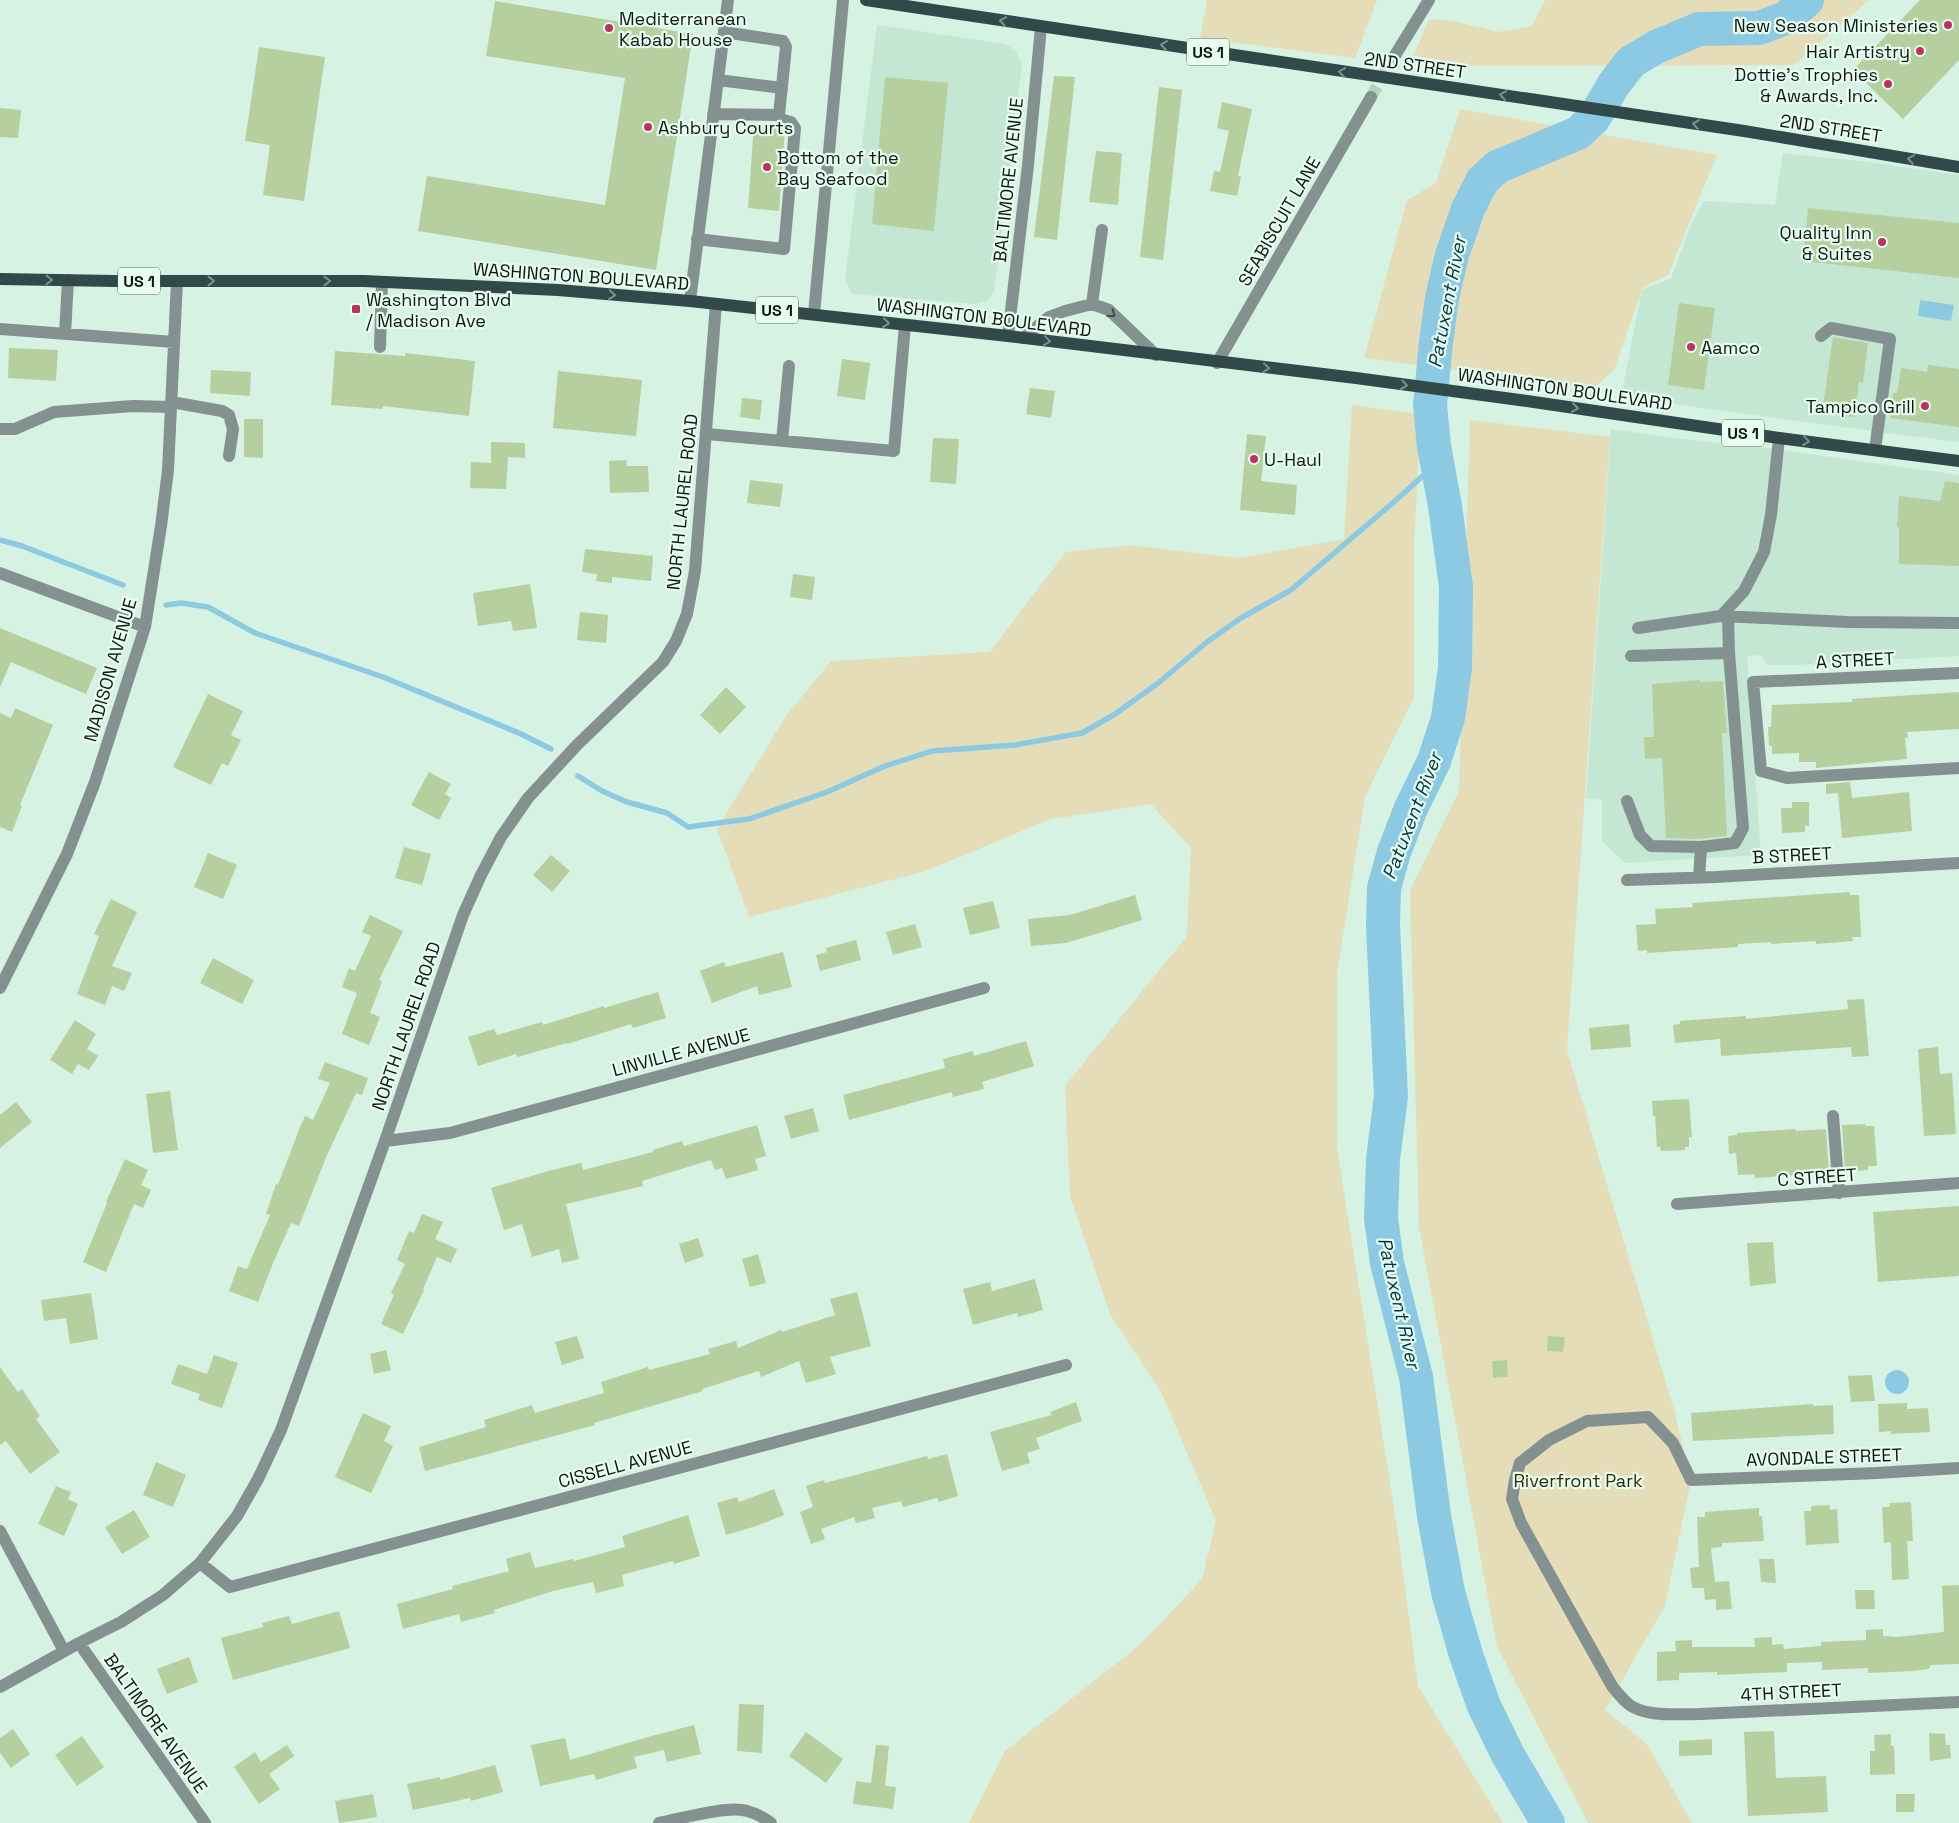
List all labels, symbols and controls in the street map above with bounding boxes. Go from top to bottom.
place label: Mediterranean Kabab House [619,7,747,51]
place label: New Season Ministeries [1734,14,1938,37]
one-way arrow [999,17,1008,27]
marker: New Season Ministeries [1942,19,1954,31]
marker: Mediterranean Kabab House [603,22,615,34]
road number: US 1 [1187,38,1229,66]
place label: Hair Artistry [1806,40,1910,63]
one-way arrow [1160,41,1169,51]
marker: Hair Artistry [1914,45,1926,57]
street label: 2ND STREET [1363,46,1468,84]
place label: Dottie’s Trophies & Awards, Inc. [1734,63,1878,107]
one-way arrow [1338,67,1347,77]
marker: Dottie’s Trophies & Awards, Inc. [1882,78,1894,90]
one-way arrow [1499,91,1507,101]
street label: BALTIMORE AVENUE [988,96,1028,264]
street label: 2ND STREET [1779,109,1884,147]
place label: Ashbury Courts [658,116,793,139]
one-way arrow [1692,119,1700,129]
marker: Ashbury Courts [642,121,654,133]
place label: Bottom of the Bay Seafood [777,146,899,190]
street label: SEABISCUIT LANE [1233,152,1325,290]
one-way arrow [1907,154,1915,164]
marker: Bottom of the Bay Seafood [761,161,773,173]
place label: Quality Inn & Suites [1779,221,1872,265]
water label: Patuxent River [1422,232,1472,370]
marker: Quality Inn & Suites [1876,236,1888,248]
street label: WASHINGTON BOULEVARD [472,257,690,295]
road number: US 1 [118,268,160,294]
one-way arrow [45,275,53,285]
one-way arrow [208,276,215,286]
one-way arrow [324,276,331,286]
place label: Washington Blvd / Madison Ave [366,288,511,332]
one-way arrow [608,289,616,300]
street label: WASHINGTON BOULEVARD [875,292,1093,342]
road number: US 1 [756,296,798,324]
marker: Washington Blvd / Madison Ave [350,303,362,315]
one-way arrow [1106,308,1115,316]
one-way arrow [882,317,890,327]
one-way arrow [1044,335,1052,346]
place label: Aamco [1701,336,1760,359]
marker: Aamco [1685,341,1697,353]
one-way arrow [1262,362,1270,373]
street label: WASHINGTON BOULEVARD [1456,363,1674,415]
one-way arrow [1400,379,1409,389]
place label: Tampico Grill [1806,395,1915,418]
marker: Tampico Grill [1919,400,1931,412]
one-way arrow [1572,402,1580,413]
street label: NORTH LAUREL ROAD [661,413,703,591]
road number: US 1 [1722,419,1764,446]
one-way arrow [1802,435,1810,446]
place label: U-Haul [1264,448,1322,471]
marker: U-Haul [1248,453,1260,465]
street label: MADISON AVENUE [78,596,142,744]
street label: A STREET [1815,646,1895,674]
water label: Patuxent River [1376,747,1448,883]
street label: B STREET [1752,841,1833,869]
street label: NORTH LAUREL ROAD [366,939,446,1113]
street label: LINVILLE AVENUE [610,1023,752,1081]
street label: C STREET [1777,1163,1858,1191]
water label: Patuxent River [1372,1235,1427,1373]
street label: CISSELL AVENUE [556,1435,694,1493]
street label: AVONDALE STREET [1746,1443,1903,1471]
park label: Riverfront Park [1513,1469,1643,1492]
street label: BALTIMORE AVENUE [99,1649,213,1797]
street label: 4TH STREET [1740,1678,1843,1706]

